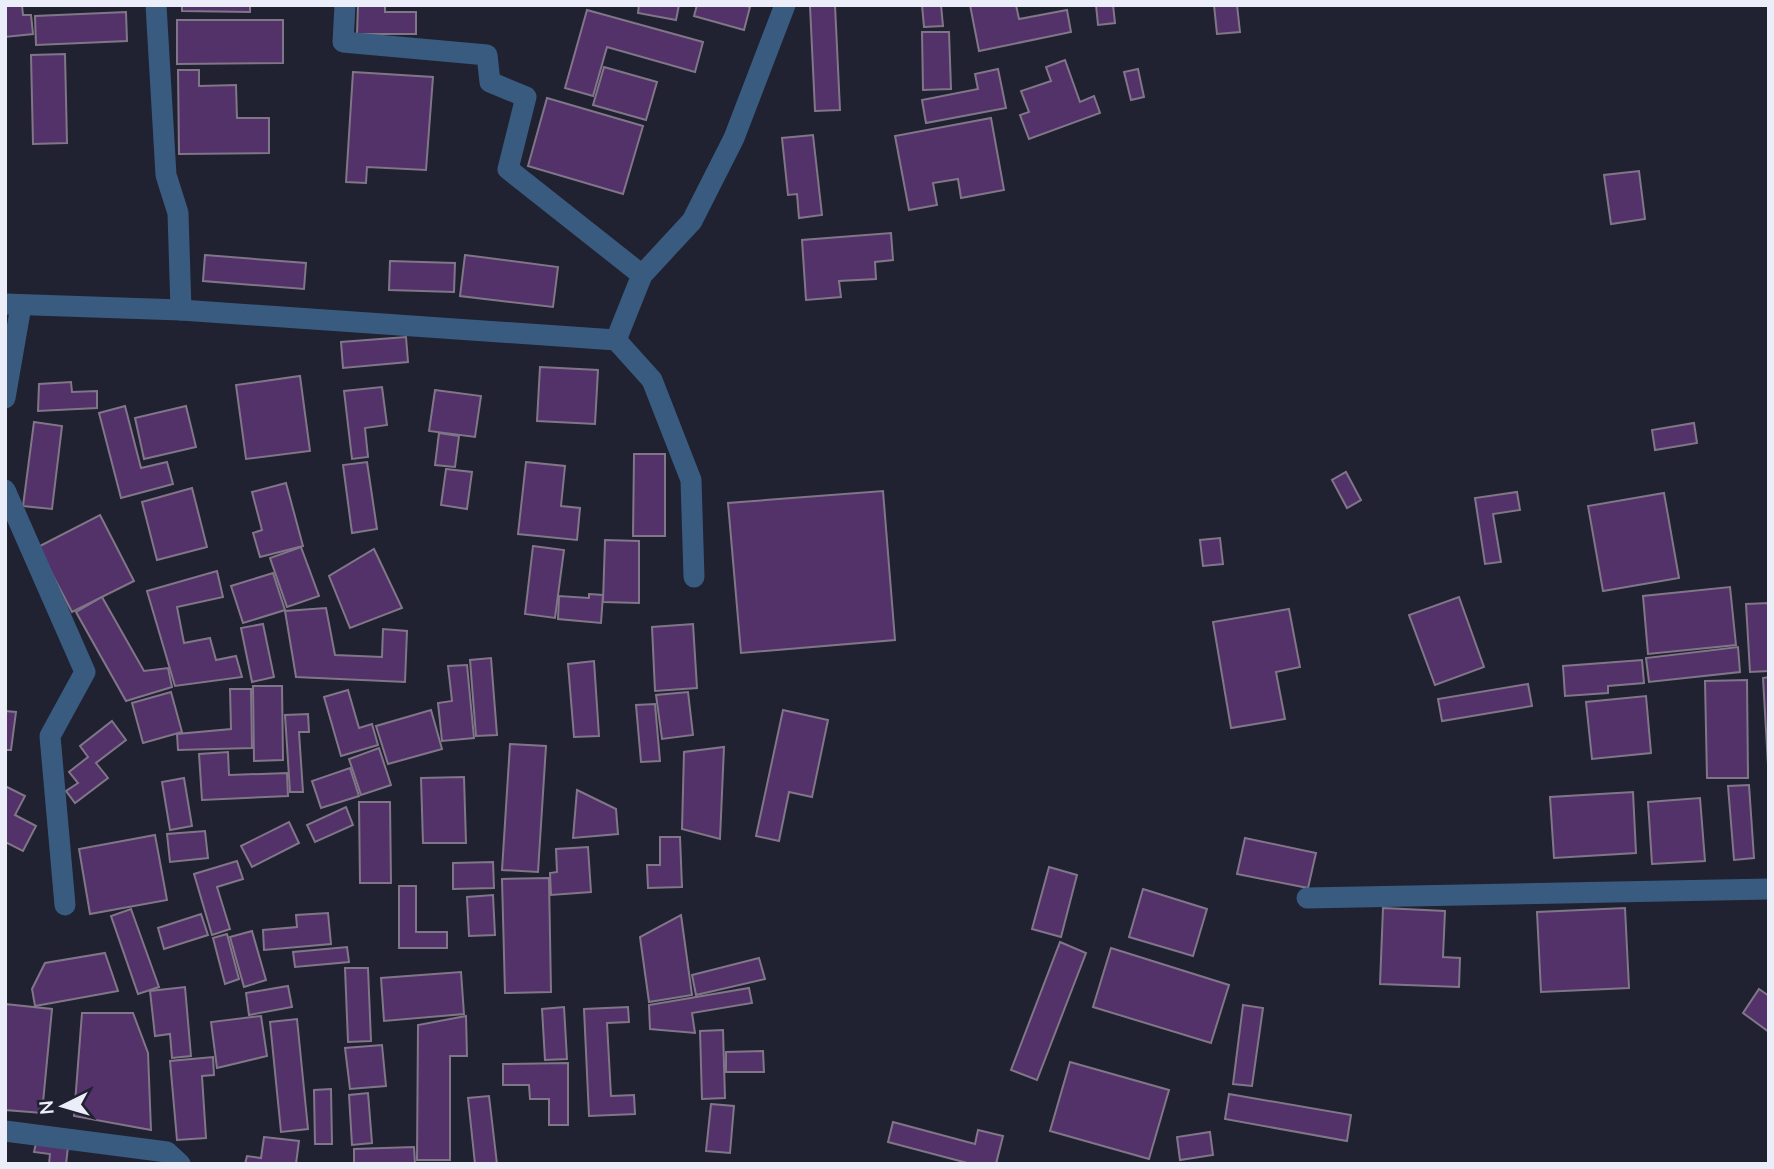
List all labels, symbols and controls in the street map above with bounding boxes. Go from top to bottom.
north arrow [28,1071,98,1141]
text: N [33,1099,61,1116]

